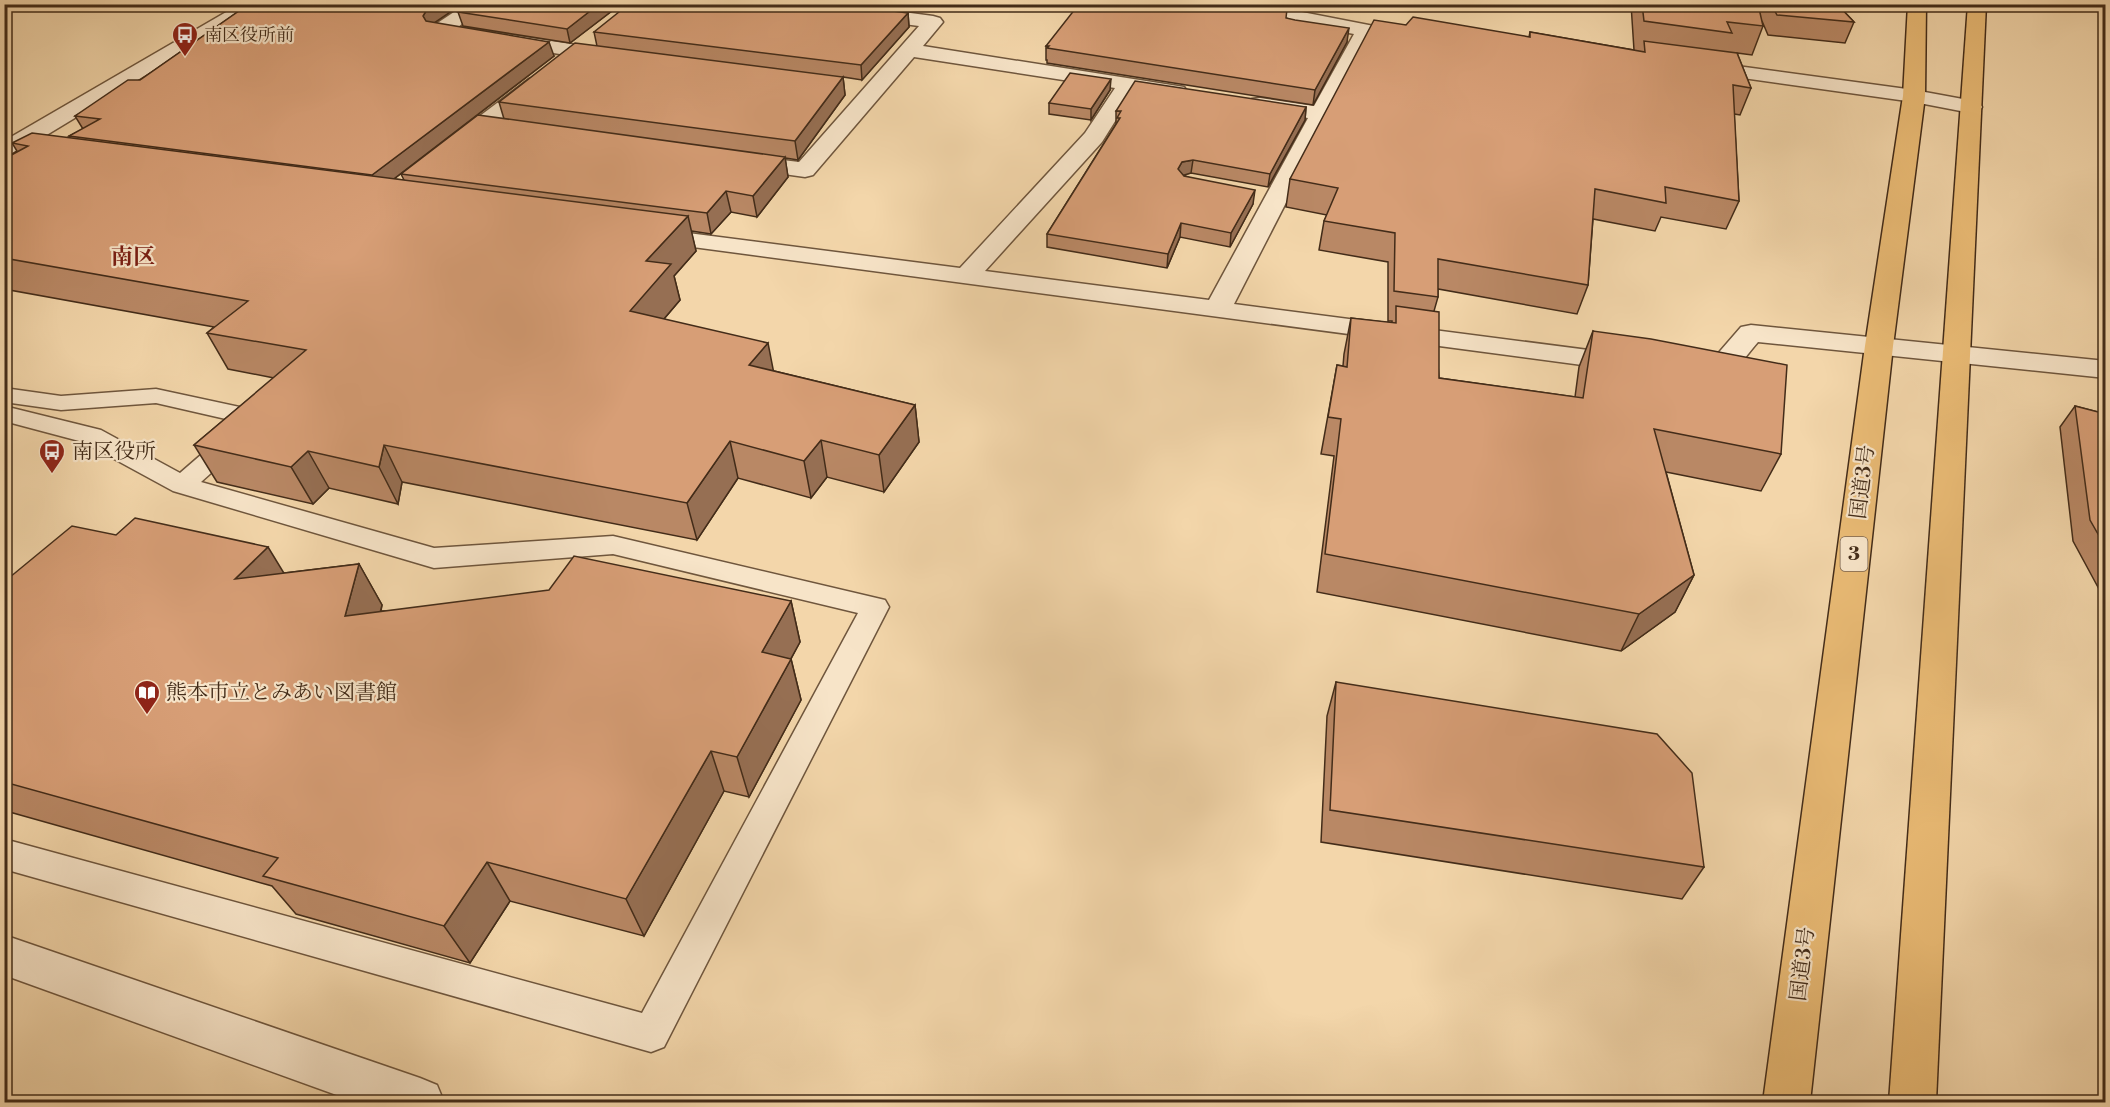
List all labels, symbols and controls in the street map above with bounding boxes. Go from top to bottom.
bus stop icon: 南区役所前 [170,20,200,58]
place label: 南区役所前 [204,24,294,47]
district label: 南区 [111,244,155,271]
bus stop icon: 南区役所 [37,437,67,475]
place label: 南区役所 [72,439,156,465]
street label: 国道3号 [1846,443,1880,521]
road number: 3 [1840,537,1868,571]
library icon: 熊本市立とみあい図書館 [132,678,162,716]
place label: 熊本市立とみあい図書館 [166,680,397,706]
street label: 国道3号 [1786,925,1820,1003]

